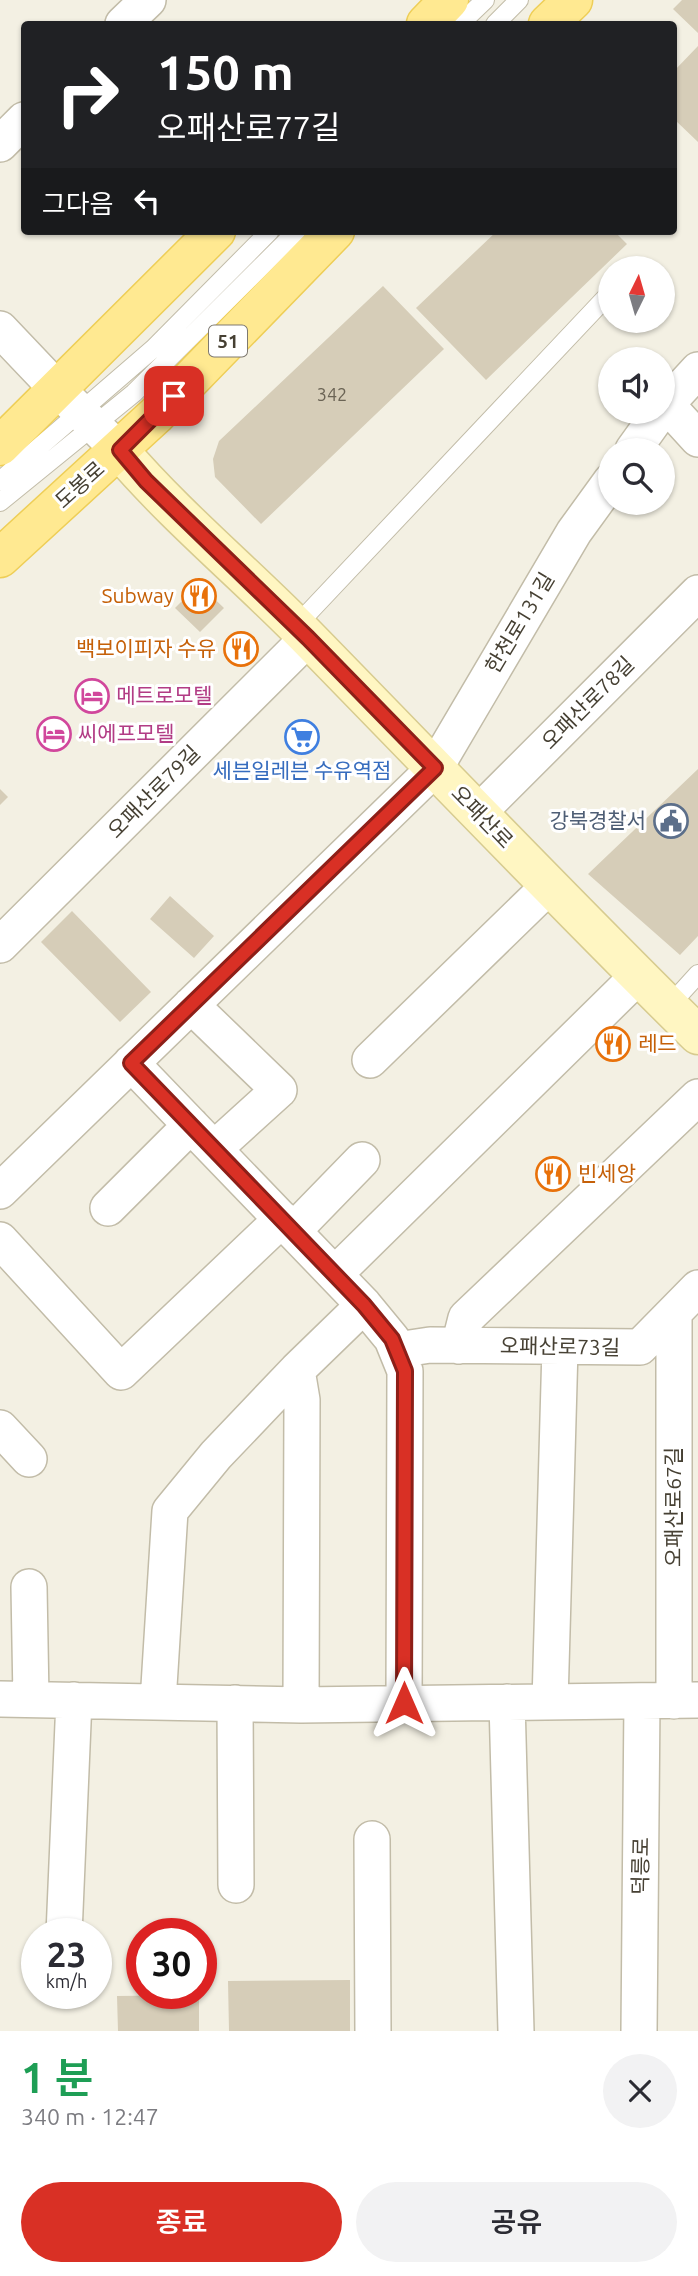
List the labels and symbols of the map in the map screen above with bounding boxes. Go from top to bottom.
north arrow [598,256,676,332]
road number: 51 [209,326,247,356]
pin [144,366,204,426]
house number: 342 [317,384,347,404]
street label: 도봉로 [50,456,109,513]
street label: 한천로131길 [480,568,558,677]
restaurant icon: Subway [180,577,218,615]
place label: Subway [102,583,174,607]
restaurant icon: 백보이피자 수유 [222,630,260,668]
place label: 백보이피자 수유 [76,636,216,660]
street label: 오패산로78길 [536,651,638,753]
hotel icon: 메트로모텔 [73,677,111,715]
place label: 메트로모텔 [116,683,213,707]
hotel icon: 씨에프모텔 [35,715,73,753]
supermarket icon: 세븐일레븐 수유역점 [283,718,321,756]
place label: 씨에프모텔 [78,721,175,745]
street label: 오패산로79길 [102,740,204,842]
place label: 세븐일레븐 수유역점 [213,758,391,782]
street label: 오패산로 [447,780,518,852]
public building icon: 강북경찰서 [652,802,690,840]
place label: 강북경찰서 [549,808,646,832]
restaurant icon: 레드 [594,1025,632,1063]
place label: 레드 [638,1031,677,1055]
restaurant icon: 빈세앙 [534,1155,572,1193]
place label: 빈세앙 [578,1161,636,1185]
street label: 오패산로73길 [500,1333,620,1359]
street label: 오패산로67길 [661,1447,685,1567]
position arrow [367,1666,441,1740]
street label: 덕릉로 [627,1837,653,1895]
speed limit sign: 30 [126,1918,217,2009]

